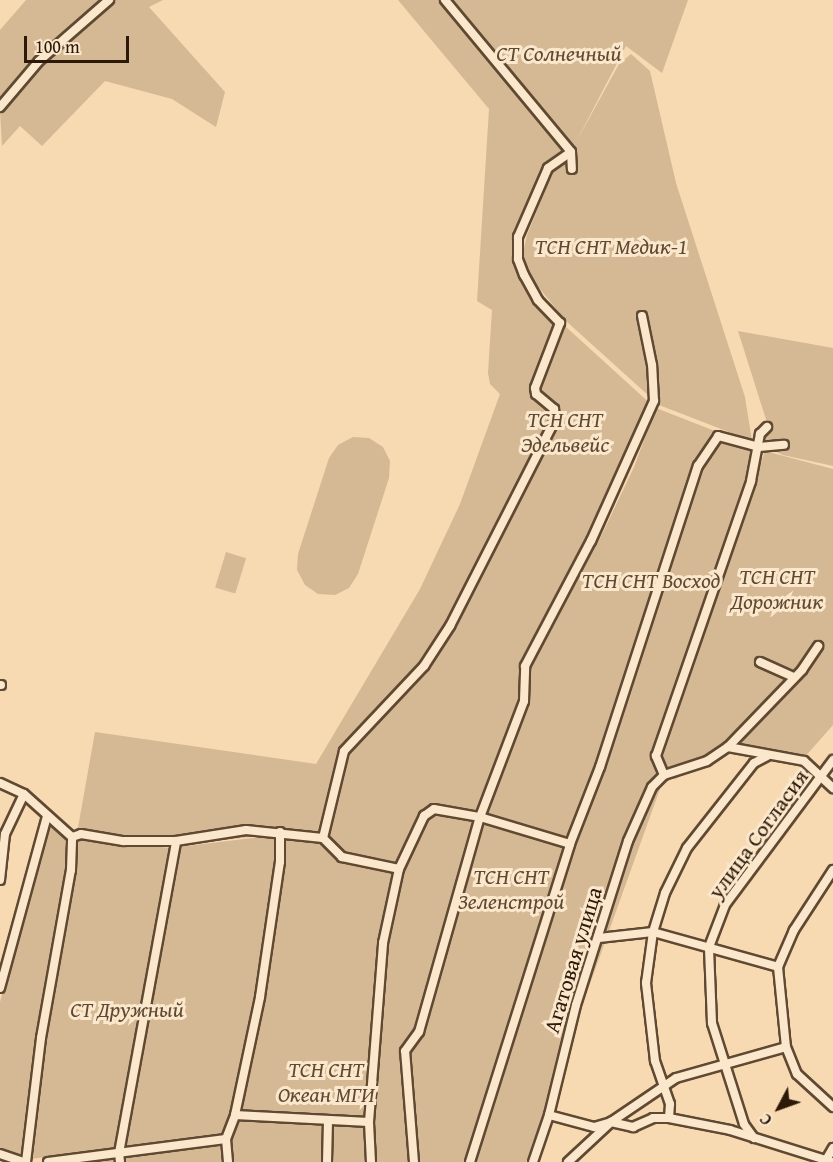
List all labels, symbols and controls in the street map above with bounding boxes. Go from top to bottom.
scale bar [27,24,132,62]
text: 100 m [35,33,80,60]
park label: СТ Солнечный [496,41,622,67]
park label: ТСН СНТ Медик-1 [535,234,687,260]
park label: ТСН СНТ Эдельвейс [521,406,609,458]
park label: ТСН СНТ Дорожник [731,563,823,614]
park label: ТСН СНТ Восход [582,568,720,594]
street label: улица Согласия [702,764,814,904]
park label: ТСН СНТ Зеленстрой [458,863,564,914]
street label: Агатовая улица [538,884,608,1036]
park label: СТ Дружный [70,997,184,1023]
park label: ТСН СНТ Океан МГИ [278,1056,374,1108]
north arrow [749,1078,809,1138]
text: С [753,1109,777,1131]

